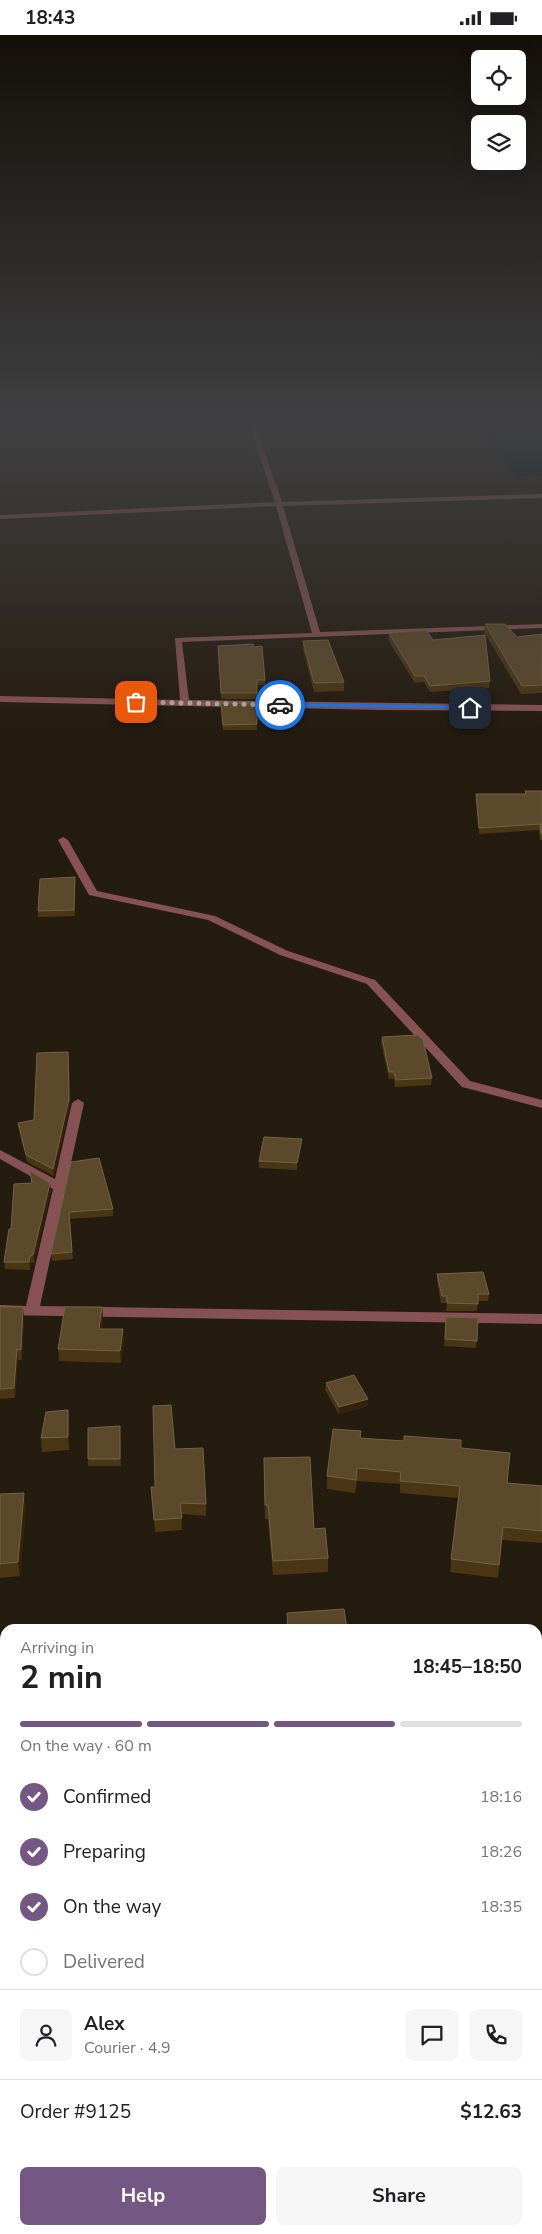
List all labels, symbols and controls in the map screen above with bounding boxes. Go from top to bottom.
text: 18:43 [25,5,75,31]
map controls [471,50,526,170]
button: locate [471,50,526,105]
button: layers [471,115,526,170]
courier [255,680,305,730]
pin [115,681,157,723]
pin [449,687,491,729]
icon: bag [122,688,150,716]
icon: car [266,691,294,719]
icon: home [456,694,484,722]
text: Arriving in [20,1637,94,1659]
text: 18:45–18:50 [412,1654,522,1680]
text: 2 min [20,1656,103,1699]
text: On the way · 60 m [20,1735,152,1757]
icon: check [20,1783,48,1811]
text: Confirmed [63,1784,151,1810]
text: 18:16 [480,1786,522,1808]
icon: check [20,1838,48,1866]
text: Preparing [63,1839,146,1865]
text: 18:26 [480,1841,522,1863]
icon: check [20,1893,48,1921]
text: On the way [63,1894,161,1920]
text: 18:35 [480,1896,522,1918]
text: Delivered [63,1949,145,1975]
button: person [20,2009,72,2061]
button: chat [406,2009,458,2061]
button: phone [470,2009,522,2061]
text: Alex [84,2011,125,2037]
text: Courier · 4.9 [84,2037,170,2059]
text: Order #9125 [20,2099,131,2125]
text: $12.63 [460,2099,522,2125]
button: Help [20,2167,266,2225]
button: Share [276,2167,522,2225]

